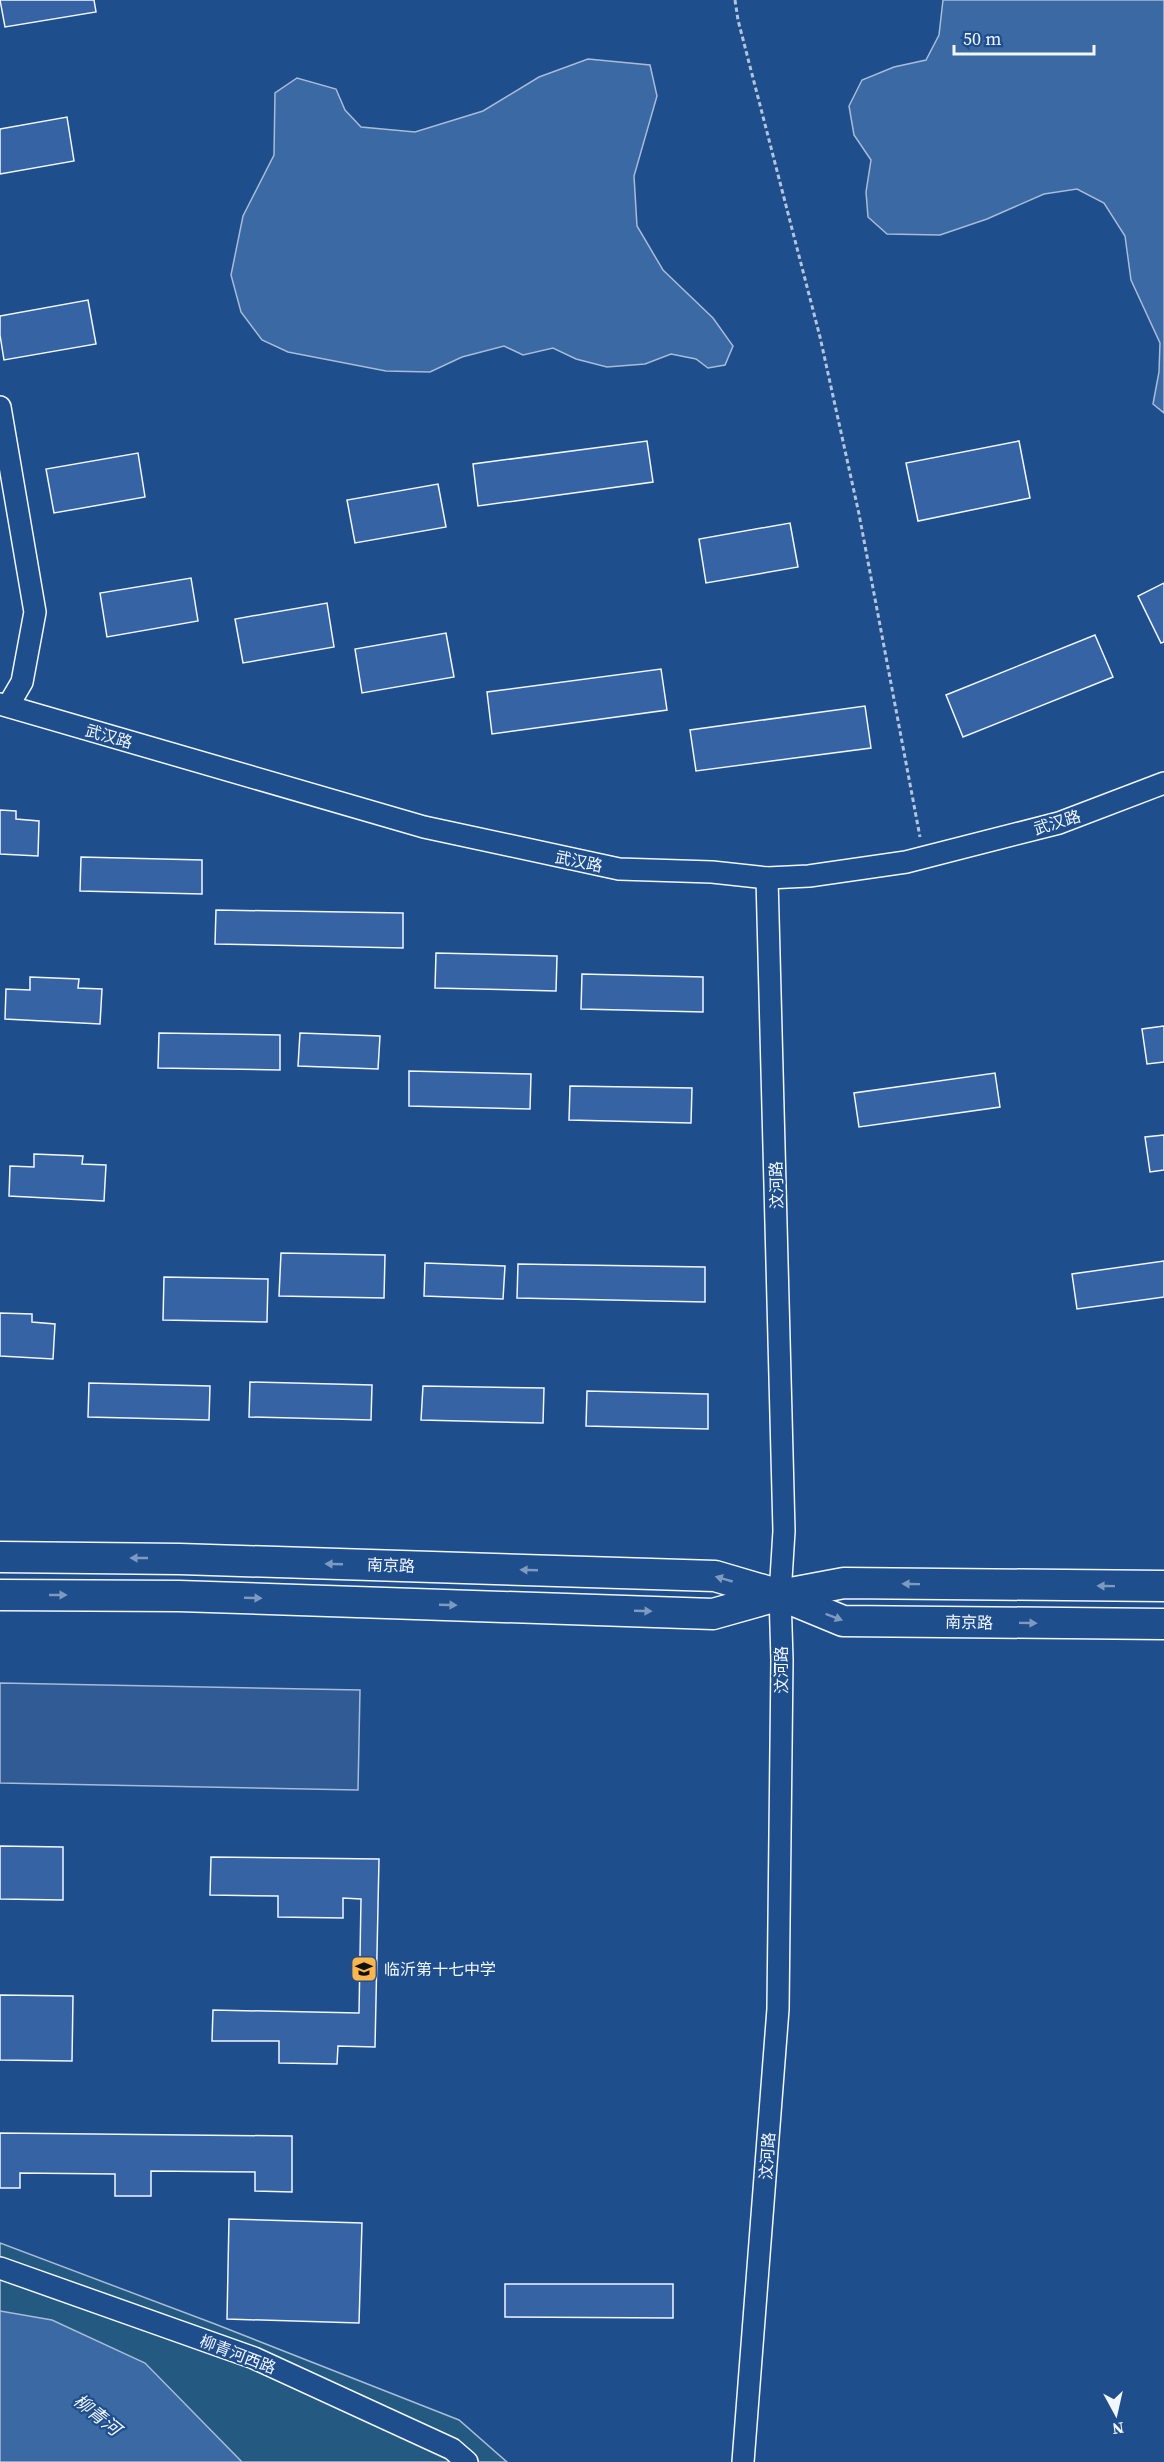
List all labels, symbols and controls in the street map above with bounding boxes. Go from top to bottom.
scale bar [954,18,1094,56]
text: 50 m [963,26,1001,51]
street label: 武汉路 [83,719,135,753]
street label: 武汉路 [1031,804,1083,840]
street label: 武汉路 [553,845,605,877]
street label: 汶河路 [765,1161,787,1209]
one-way arrow [130,1553,149,1563]
street label: 南京路 [367,1553,415,1577]
one-way arrow [325,1559,344,1568]
one-way arrow [520,1565,539,1575]
one-way arrow [714,1574,732,1583]
one-way arrow [901,1579,920,1588]
one-way arrow [1096,1581,1115,1591]
one-way arrow [49,1590,68,1600]
one-way arrow [244,1594,263,1603]
one-way arrow [439,1600,458,1610]
one-way arrow [634,1607,653,1616]
street label: 南京路 [945,1611,993,1633]
one-way arrow [825,1613,843,1622]
one-way arrow [1019,1618,1038,1628]
street label: 汶河路 [770,1646,792,1694]
school or university icon: 临沂第十七中学 [349,1954,379,1984]
place label: 临沂第十七中学 [384,1958,496,1980]
street label: 汶河路 [754,2131,780,2181]
street label: 柳青河西路 [197,2329,279,2379]
north arrow [1086,2384,1146,2444]
water label: 柳青河 [68,2388,128,2443]
text: N [1110,2417,1125,2441]

